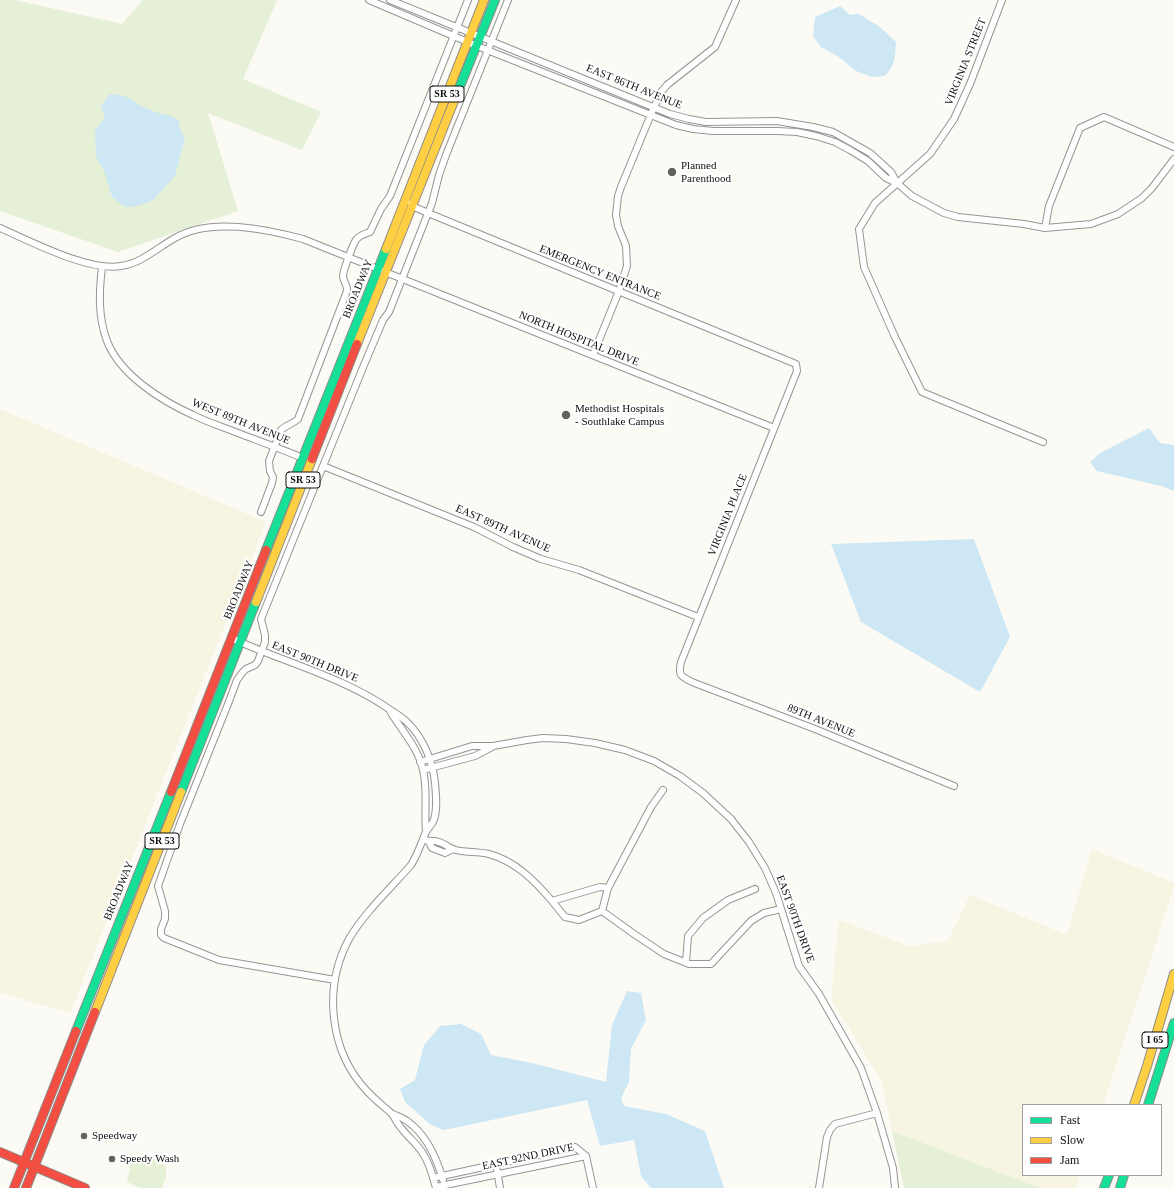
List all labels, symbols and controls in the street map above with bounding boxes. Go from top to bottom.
street label: VIRGINIA STREET [942,16,990,108]
street label: EAST 86TH AVENUE [584,62,684,112]
road number: SR 53 [430,86,464,102]
place label: Planned Parenthood [681,159,731,185]
marker: Planned Parenthood [666,166,678,178]
street label: EMERGENCY ENTRANCE [537,243,663,303]
street label: BROADWAY [340,258,376,320]
street label: NORTH HOSPITAL DRIVE [517,309,641,369]
street label: WEST 89TH AVENUE [190,396,292,448]
place label: Methodist Hospitals - Southlake Campus [575,402,664,428]
marker: Methodist Hospitals - Southlake Campus [560,409,572,421]
road number: SR 53 [286,472,320,488]
street label: VIRGINIA PLACE [705,472,751,558]
street label: EAST 89TH AVENUE [454,502,552,556]
street label: BROADWAY [221,559,257,621]
street label: EAST 90TH DRIVE [270,639,360,685]
street label: 89TH AVENUE [785,701,857,741]
road number: SR 53 [145,833,179,849]
street label: BROADWAY [101,860,137,922]
street label: EAST 90TH DRIVE [773,873,817,965]
road number: I 65 [1142,1032,1168,1048]
legend [1022,1104,1162,1176]
text: Fast [1060,1113,1080,1127]
place label: Speedway [92,1129,137,1143]
marker: Speedway [79,1131,89,1141]
text: Slow [1060,1133,1085,1147]
street label: EAST 92ND DRIVE [481,1141,575,1173]
place label: Speedy Wash [120,1152,179,1166]
text: Jam [1060,1153,1079,1167]
marker: Speedy Wash [107,1154,117,1164]

